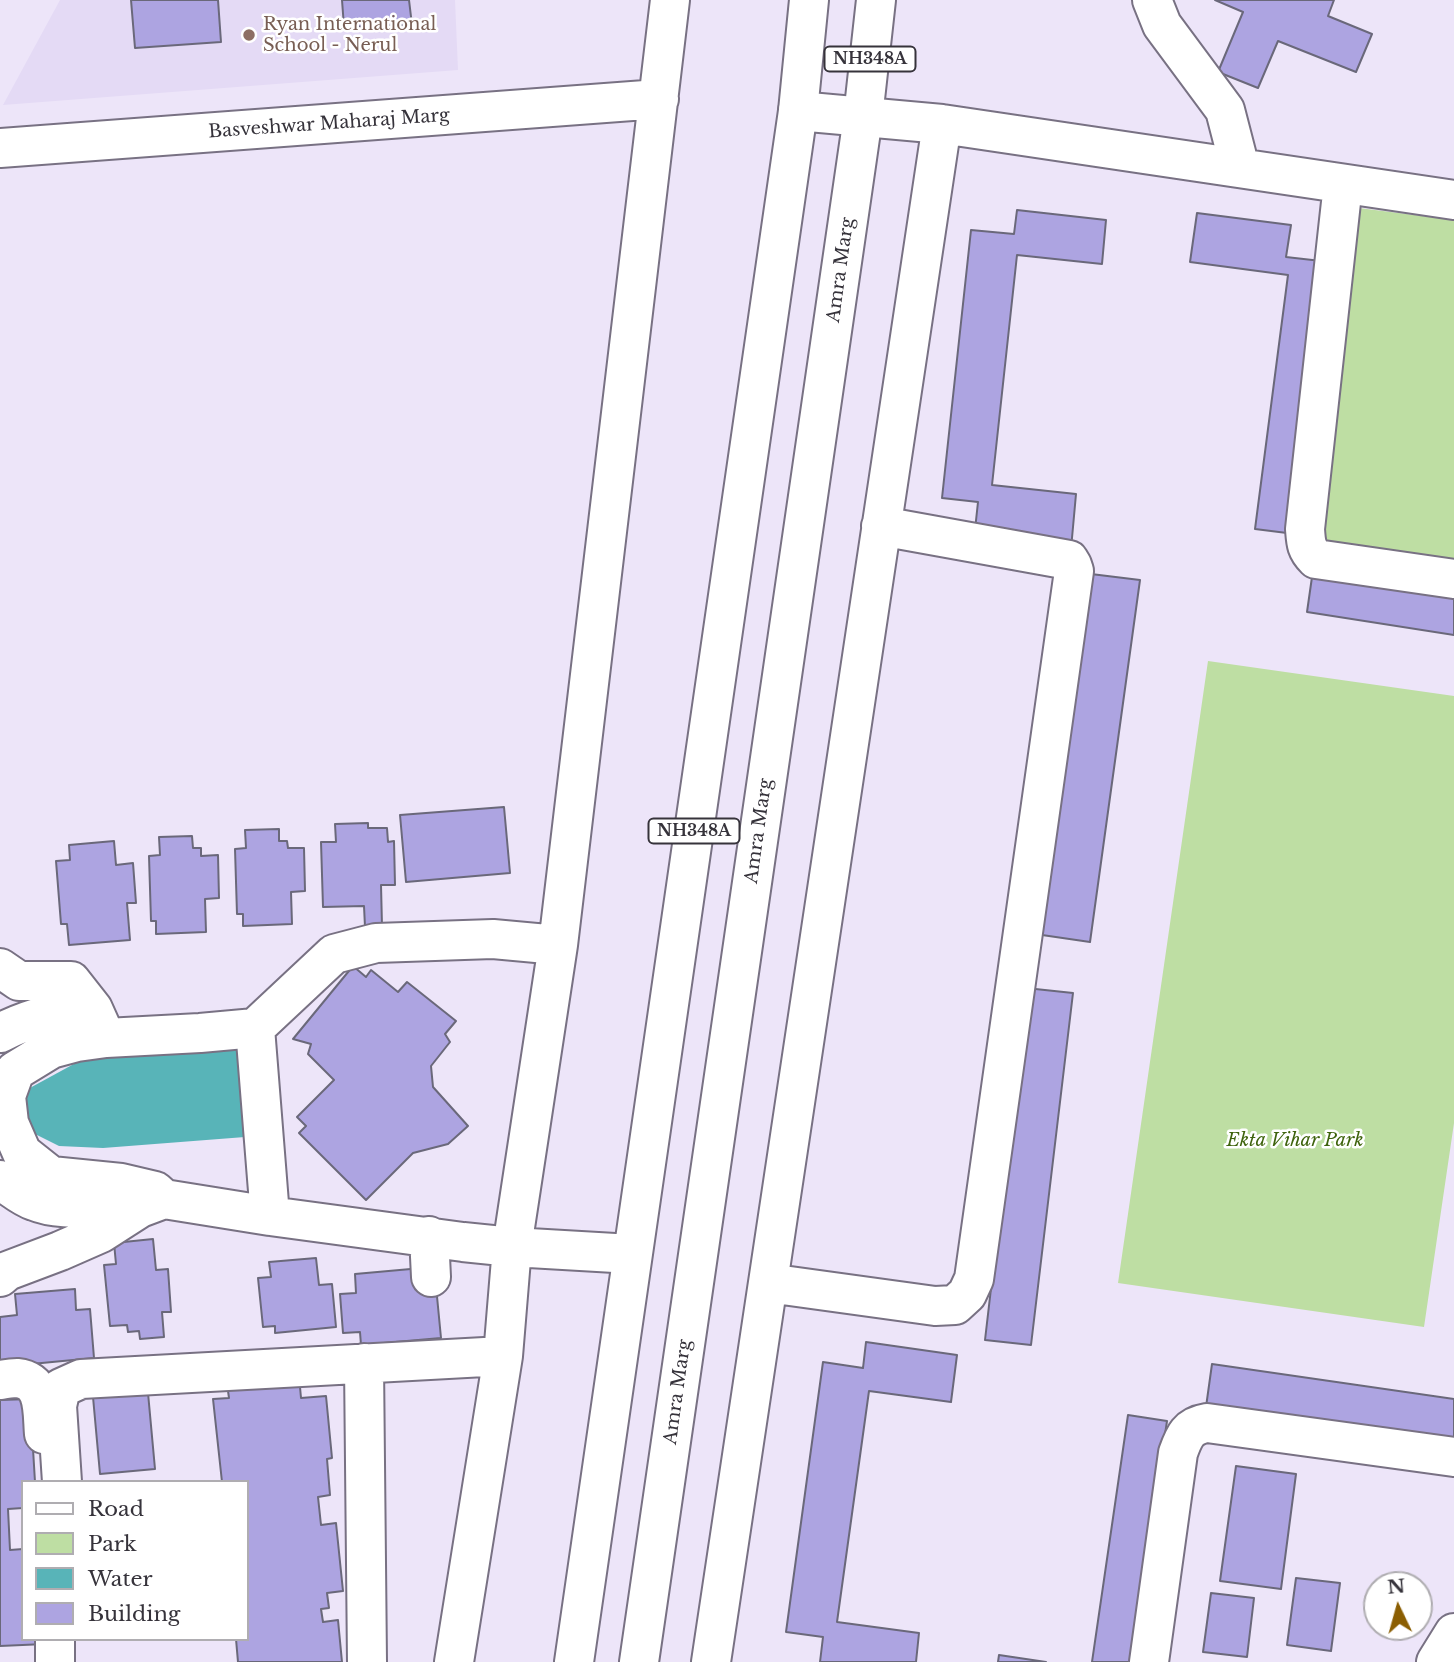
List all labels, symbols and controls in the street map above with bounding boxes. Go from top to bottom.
place label: Ryan International School - Nerul [263,14,436,56]
marker: Ryan International School - Nerul [241,27,257,43]
road number: NH348A [824,46,916,72]
street label: Basveshwar Maharaj Marg [208,105,450,143]
street label: Amra Marg [823,216,859,324]
street label: Amra Marg [741,777,777,885]
road number: NH348A [648,818,740,844]
park label: Ekta Vihar Park [1227,1130,1363,1152]
street label: Amra Marg [660,1338,696,1446]
legend [21,1480,248,1641]
text: Road [88,1496,144,1522]
text: Park [88,1531,137,1557]
text: Water [88,1566,152,1592]
north arrow [1363,1571,1433,1641]
text: N [1386,1574,1406,1599]
text: Building [88,1601,180,1627]

